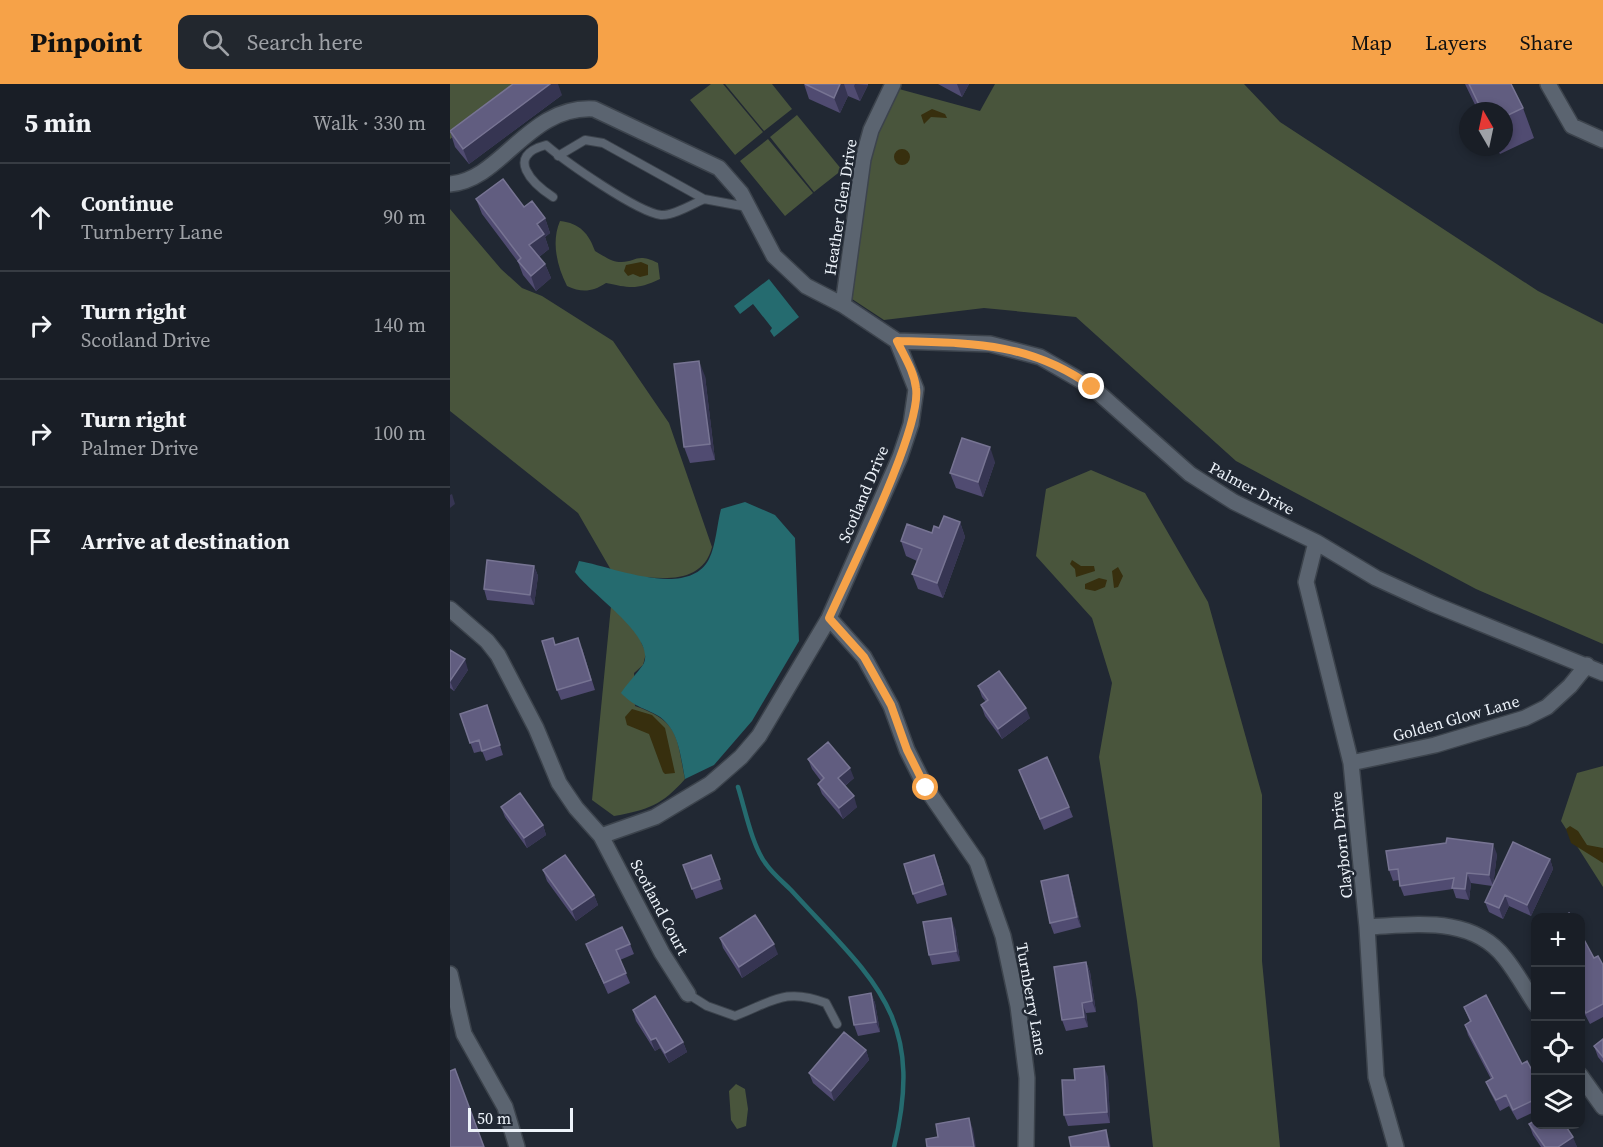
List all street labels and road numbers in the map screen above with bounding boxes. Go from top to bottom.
street label: Heather Glen Drive [818,137,862,277]
street label: Scotland Drive [833,442,893,546]
street label: Palmer Drive [1205,456,1299,520]
street label: Golden Glow Lane [1390,689,1522,747]
street label: Clayborn Drive [1324,790,1358,900]
street label: Scotland Court [626,855,695,959]
street label: Turnberry Lane [1011,941,1053,1057]

